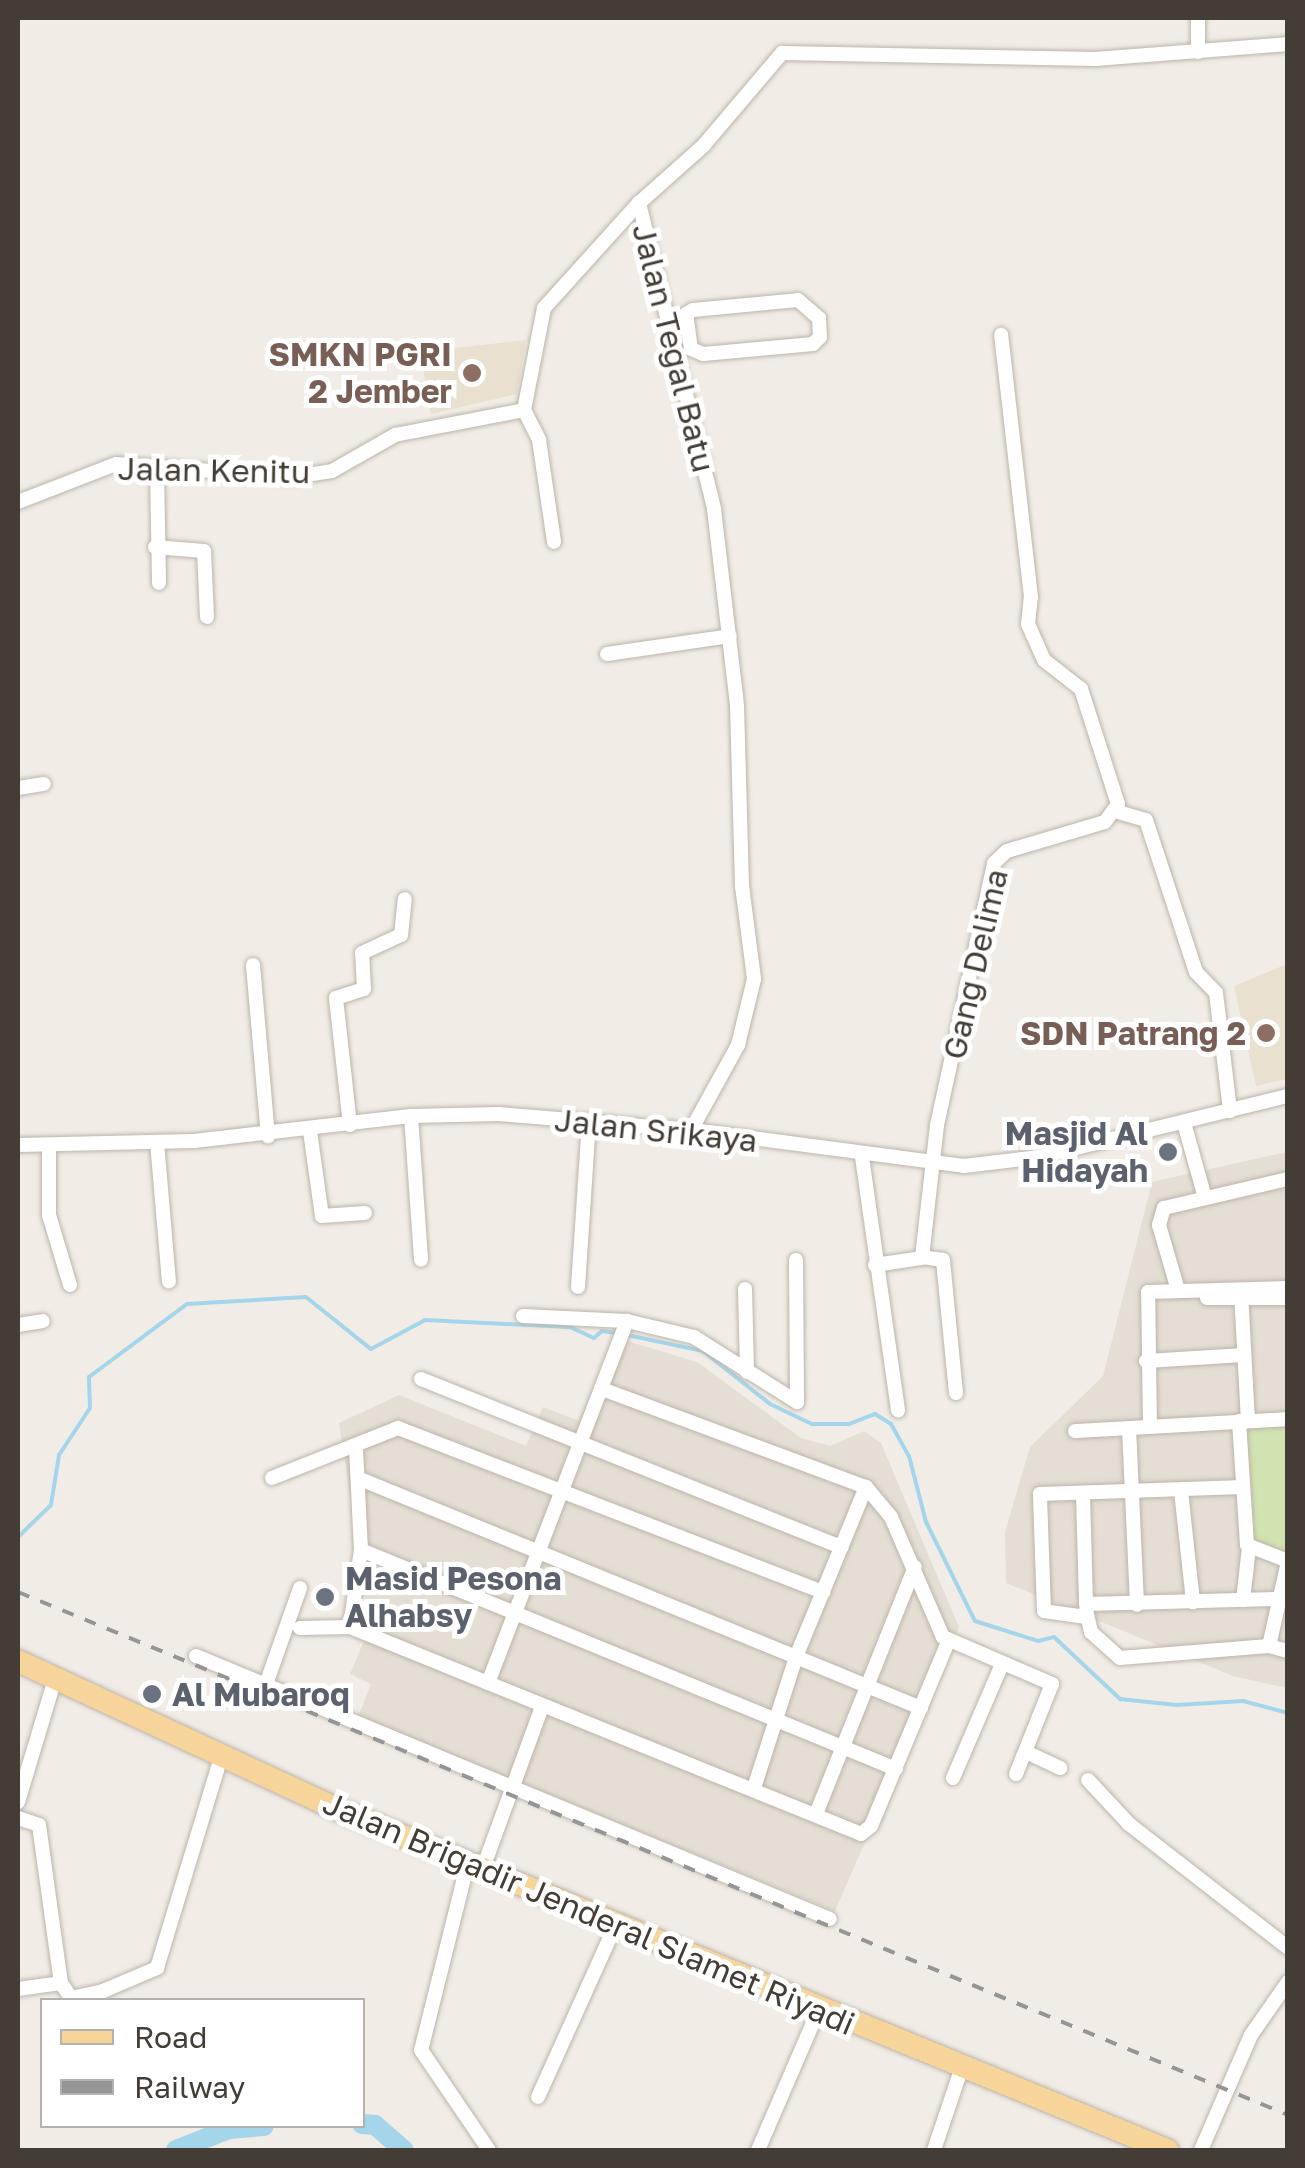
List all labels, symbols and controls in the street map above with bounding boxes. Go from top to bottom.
street label: Jalan Tegal Batu [625,220,723,476]
place label: SMKN PGRI 2 Jember [268,336,452,411]
marker: SMKN PGRI 2 Jember [461,362,483,384]
street label: Jalan Kenitu [118,449,310,491]
street label: Gang Delima [934,865,1016,1063]
place label: SDN Patrang 2 [1020,1014,1246,1052]
marker: SDN Patrang 2 [1255,1022,1277,1044]
street label: Jalan Srikaya [553,1100,759,1160]
place label: Masjid Al Hidayah [1005,1115,1148,1190]
marker: Masjid Al Hidayah [1157,1141,1179,1163]
place label: Masid Pesona Alhabsy [345,1560,561,1635]
marker: Masid Pesona Alhabsy [314,1586,336,1608]
place label: Al Mubaroq [172,1675,350,1713]
marker: Al Mubaroq [141,1683,163,1705]
street label: Jalan Brigadir Jenderal Slamet Riyadi [317,1783,861,2043]
legend [40,1998,365,2128]
text: Road [134,2019,208,2055]
text: Railway [134,2069,245,2105]

